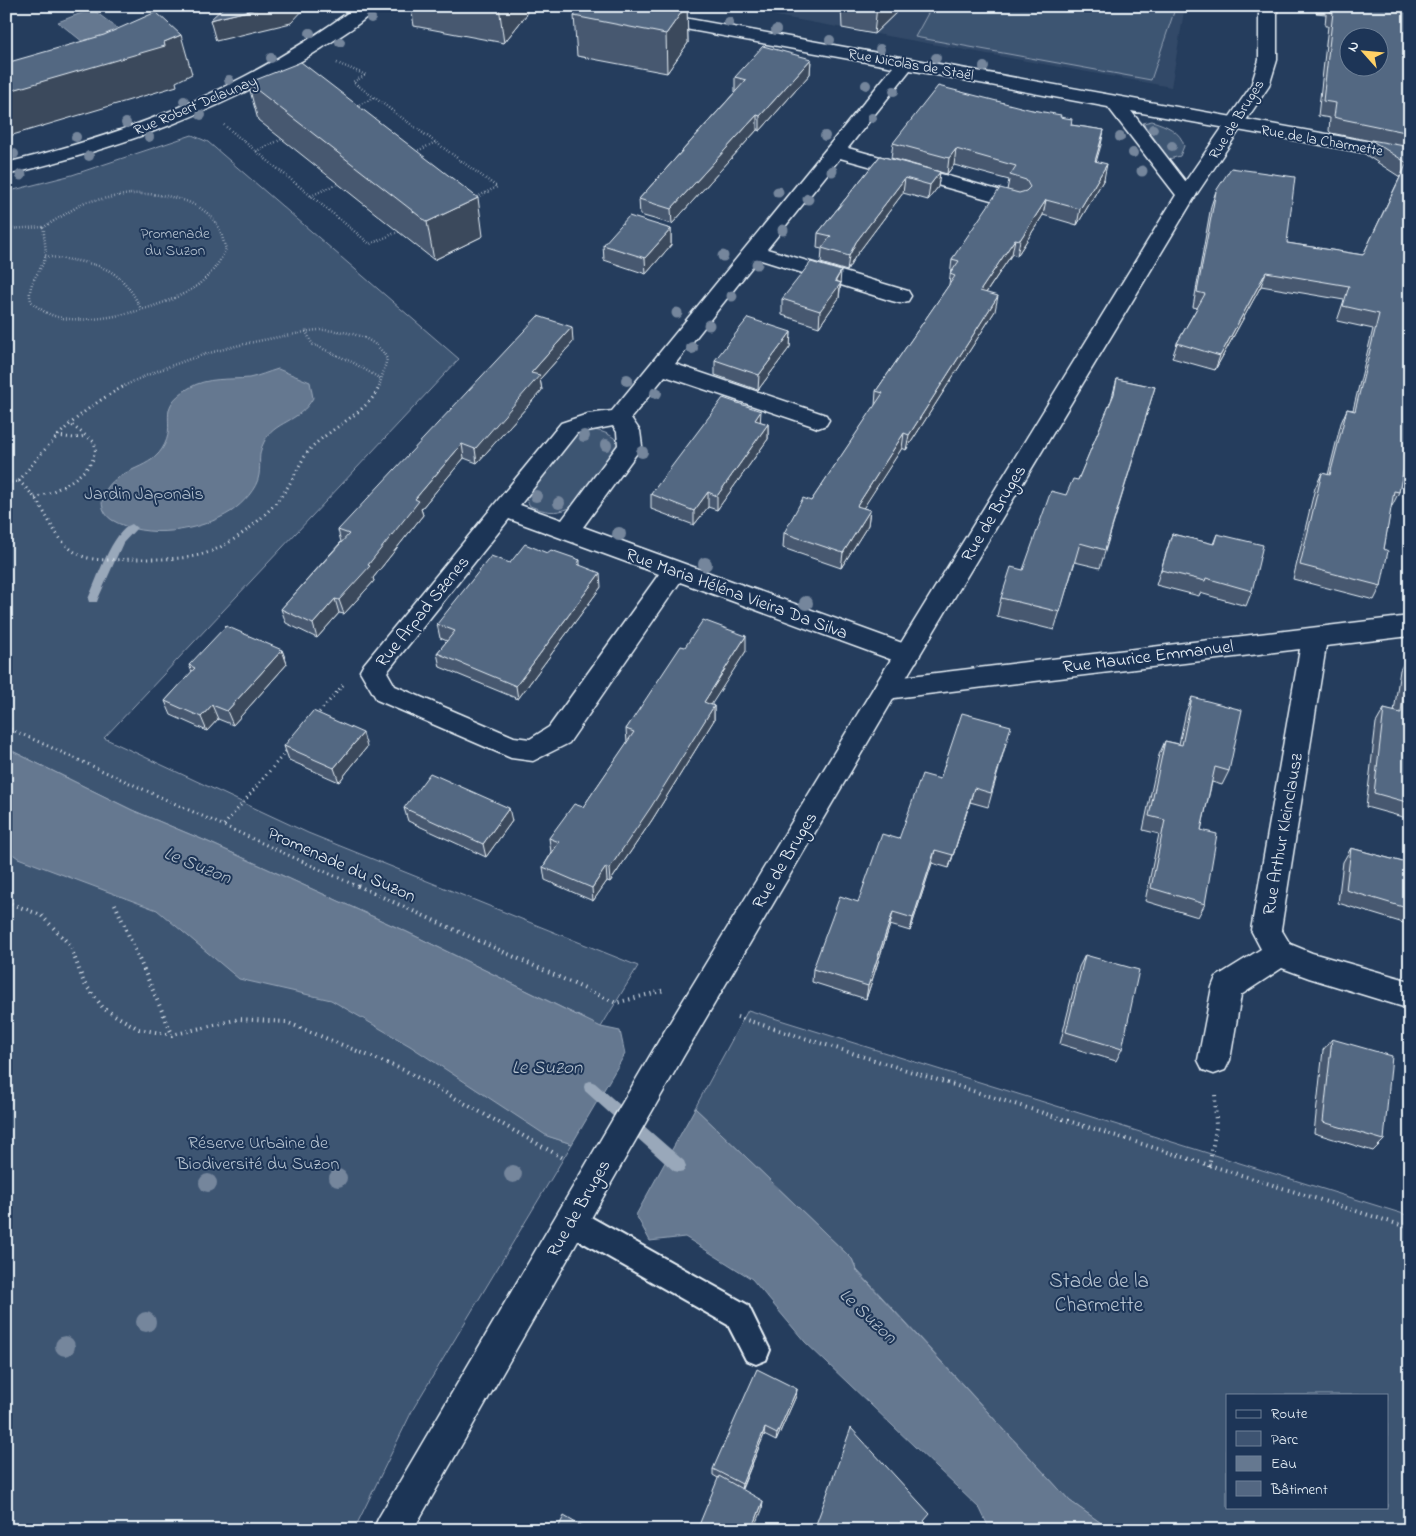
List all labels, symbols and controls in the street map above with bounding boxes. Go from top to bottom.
north arrow [1338,28,1388,78]
text: N [1342,38,1365,56]
street label: Rue Nicolas de Staël [846,43,975,87]
street label: Rue Robert Delaunay [130,70,261,143]
street label: Rue de Bruges [1204,75,1271,164]
street label: Rue de la Charmette [1259,119,1385,163]
park label: Promenade du Suzon [140,223,210,262]
street label: Rue de Bruges [956,461,1035,568]
park label: Jardin Japonais [84,482,204,508]
street label: Rue Maria Héléna Vieira Da Silva [622,543,851,647]
street label: Rue Arpad Szenes [370,551,477,674]
street label: Rue Maurice Emmanuel [1061,635,1235,681]
street label: Rue Arthur Kleinclausz [1257,751,1311,917]
street label: Rue de Bruges [747,808,826,915]
street label: Promenade du Suzon [263,821,420,910]
water label: Le Suzon [159,841,235,892]
water label: Le Suzon [512,1055,583,1082]
park label: Réserve Urbaine de Biodiversité du Suzon [176,1131,339,1178]
street label: Rue de Bruges [541,1155,619,1263]
park label: Stade de la Charmette [1049,1267,1149,1321]
water label: Le Suzon [832,1283,903,1351]
legend [1226,1394,1388,1508]
text: Route [1271,1403,1308,1425]
text: Parc [1271,1429,1299,1451]
text: Eau [1271,1453,1297,1475]
text: Bâtiment [1270,1479,1328,1501]

